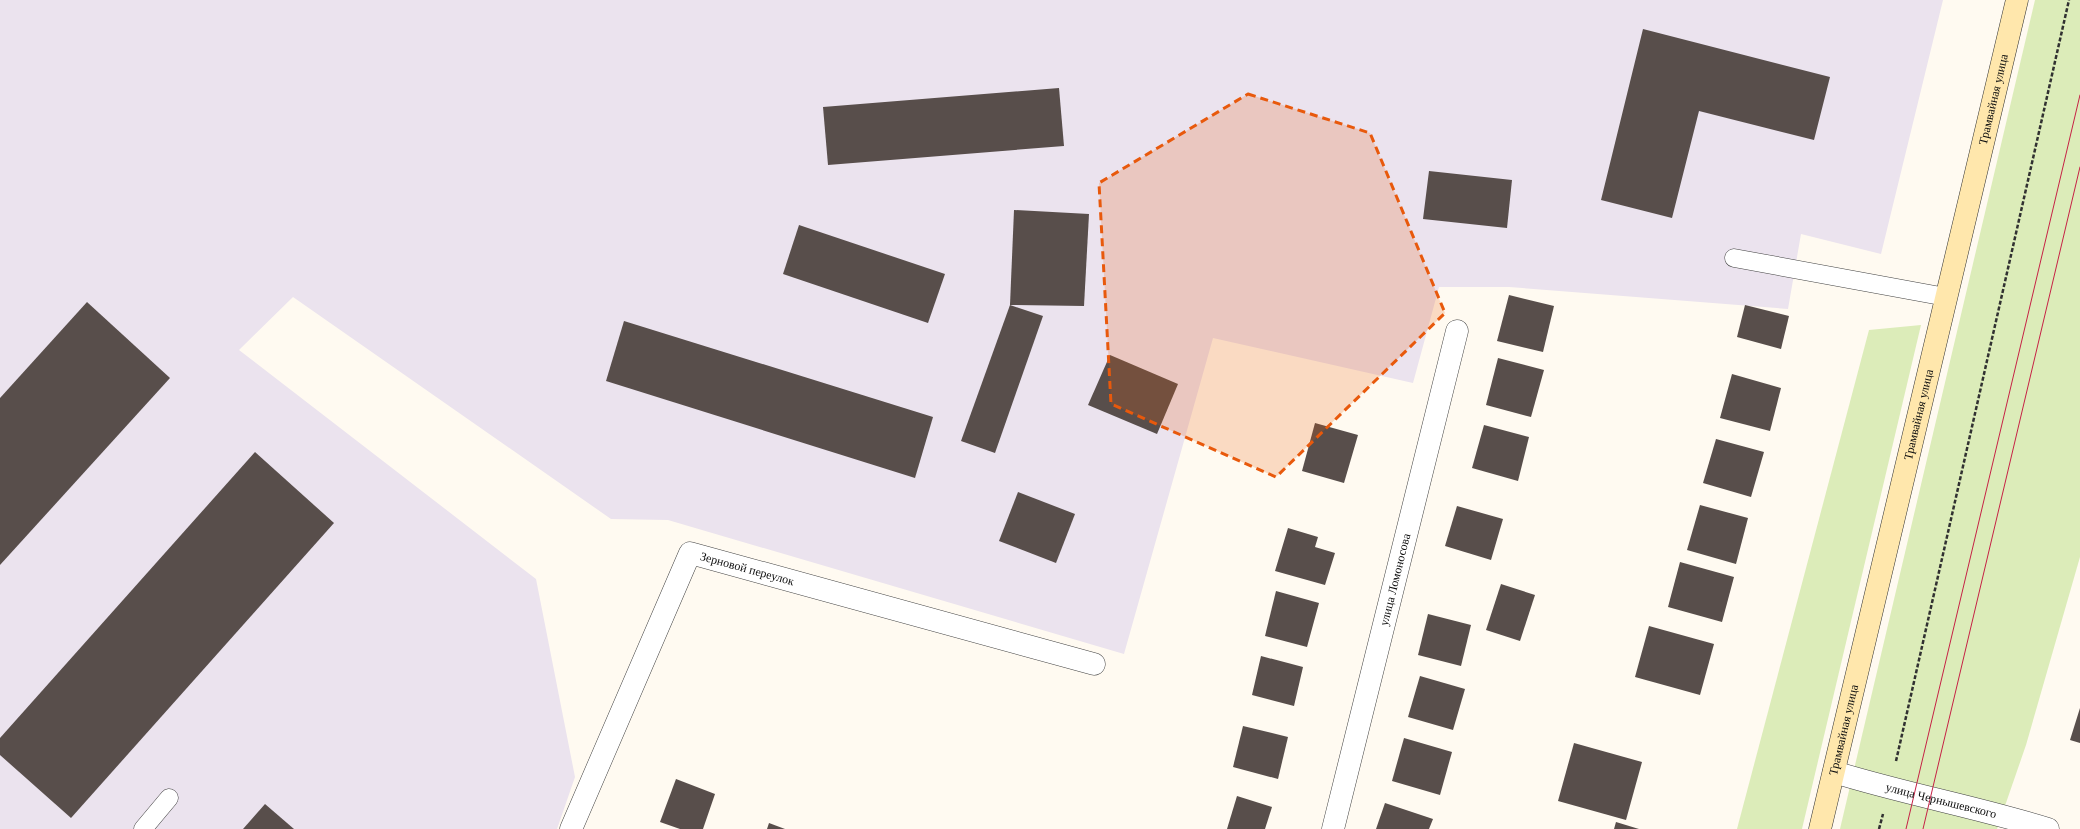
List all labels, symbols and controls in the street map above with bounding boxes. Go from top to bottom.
street label: Трамвайная улица [1976,52,2011,146]
street label: Трамвайная улица [1901,367,1936,461]
street label: улица Ломоносова [1377,531,1414,627]
street label: Зерновой переулок [699,549,796,588]
street label: Трамвайная улица [1826,682,1861,777]
street label: улица Чернышевского [1884,780,1998,821]

